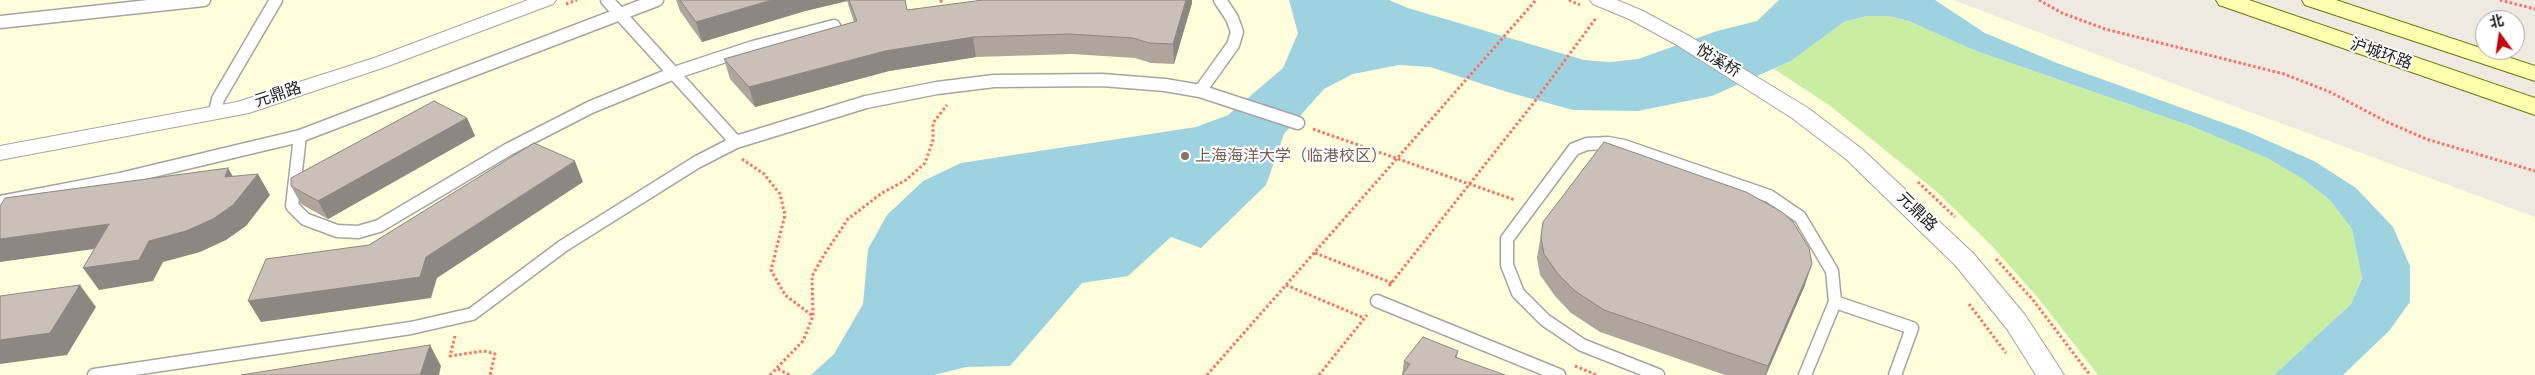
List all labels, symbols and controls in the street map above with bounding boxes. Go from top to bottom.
north arrow [2475,10,2525,60]
text: 北 [2487,10,2506,32]
street label: 沪城环路 [2348,35,2414,73]
street label: 悦溪桥 [1692,40,1744,82]
street label: 元鼎路 [252,78,304,112]
place label: 上海海洋大学（临港校区） [1195,146,1387,166]
marker: 上海海洋大学（临港校区） [1179,150,1191,162]
street label: 元鼎路 [1893,188,1941,236]

